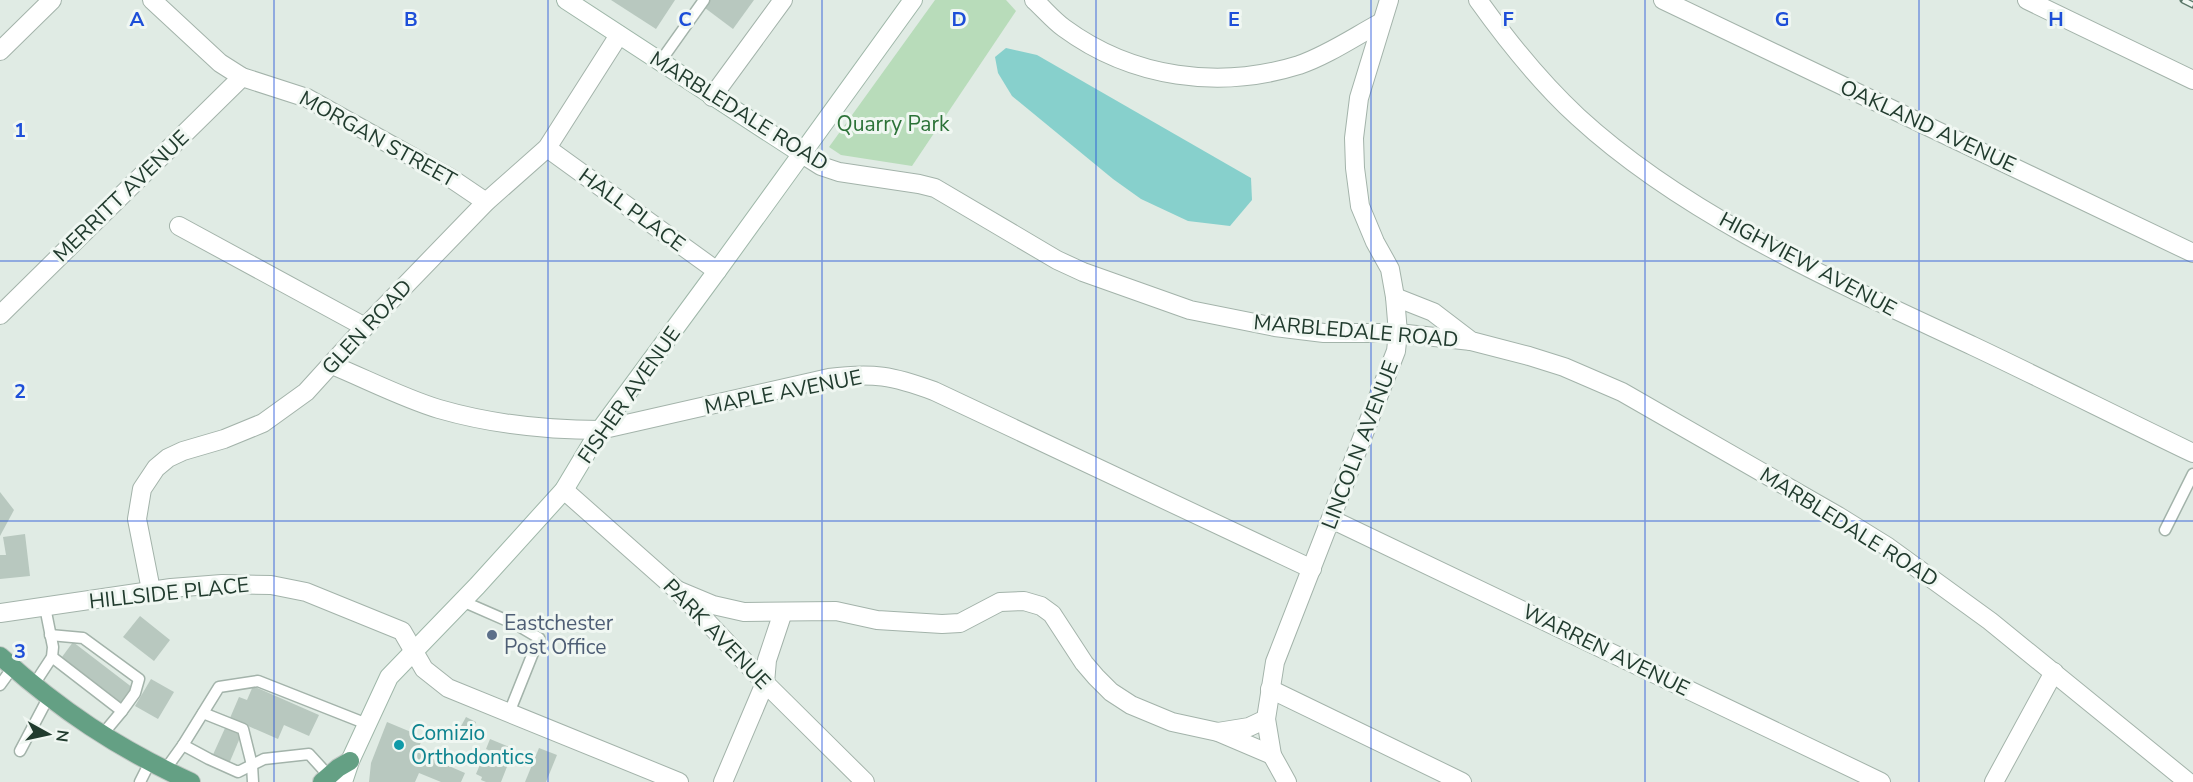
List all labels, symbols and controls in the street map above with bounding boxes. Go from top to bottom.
text: A [130,6,145,33]
text: B [404,6,418,33]
text: C [678,6,692,33]
text: D [951,6,967,33]
text: E [1228,6,1240,33]
text: F [1502,6,1514,33]
text: G [1775,6,1789,33]
text: H [2048,6,2064,33]
street label: MARBLEDALE ROAD [644,45,834,177]
street label: OAKLAND AVENUE [1836,73,2020,179]
street label: MORGAN STREET [294,84,462,194]
park label: Quarry Park [837,110,950,138]
text: 1 [14,117,26,144]
street label: MERRITT AVENUE [47,124,195,268]
street label: HALL PLACE [573,162,691,258]
street label: HIGHVIEW AVENUE [1714,205,1902,323]
street label: GLEN ROAD [316,273,418,381]
street label: MARBLEDALE ROAD [1252,308,1460,354]
street label: FISHER AVENUE [571,321,687,469]
street label: LINCOLN AVENUE [1315,357,1405,533]
street label: MAPLE AVENUE [702,363,864,421]
text: 2 [14,378,26,405]
street label: MARBLEDALE ROAD [1754,461,1944,593]
street label: HILLSIDE PLACE [87,571,251,615]
street label: PARK AVENUE [657,573,777,695]
street label: WARREN AVENUE [1518,597,1694,703]
place label: Eastchester Post Office [504,609,614,661]
marker: Eastchester Post Office [485,628,499,642]
text: 3 [14,638,26,665]
north arrow [18,704,78,764]
place label: Comizio Orthodontics [411,719,534,771]
text: N [50,728,74,743]
marker: Comizio Orthodontics [392,738,406,752]

